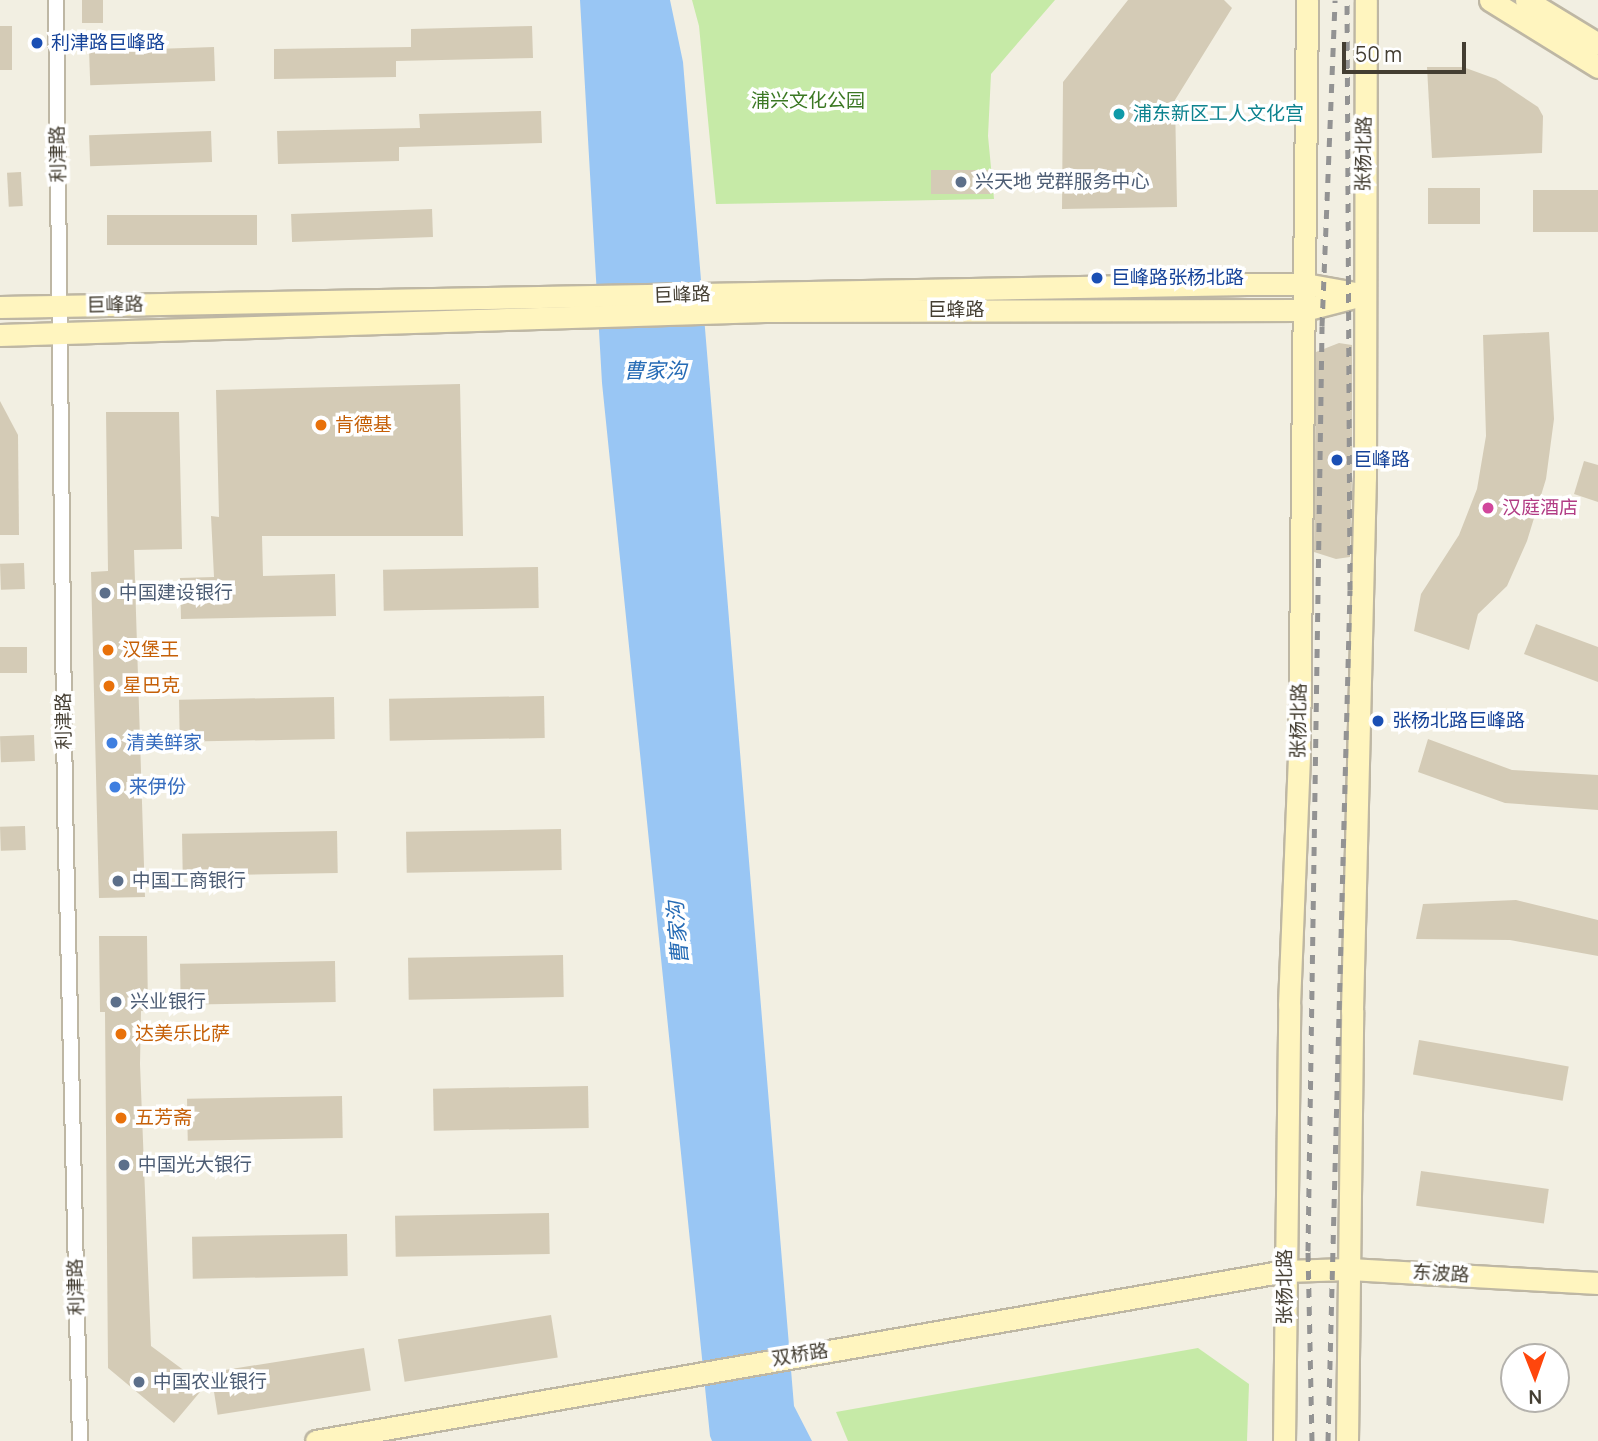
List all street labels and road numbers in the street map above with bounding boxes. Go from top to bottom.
street label: 张杨北路 [1352,116,1376,192]
street label: 利津路 [46,125,70,183]
street label: 巨峰路 [653,283,711,307]
street label: 巨峰路 [86,293,144,317]
street label: 巨蜂路 [928,299,984,321]
street label: 张杨北路 [1287,683,1311,759]
street label: 利津路 [52,692,76,750]
street label: 张杨北路 [1274,1249,1296,1325]
street label: 利津路 [64,1258,88,1316]
street label: 东波路 [1412,1261,1470,1287]
street label: 双桥路 [770,1339,830,1371]

